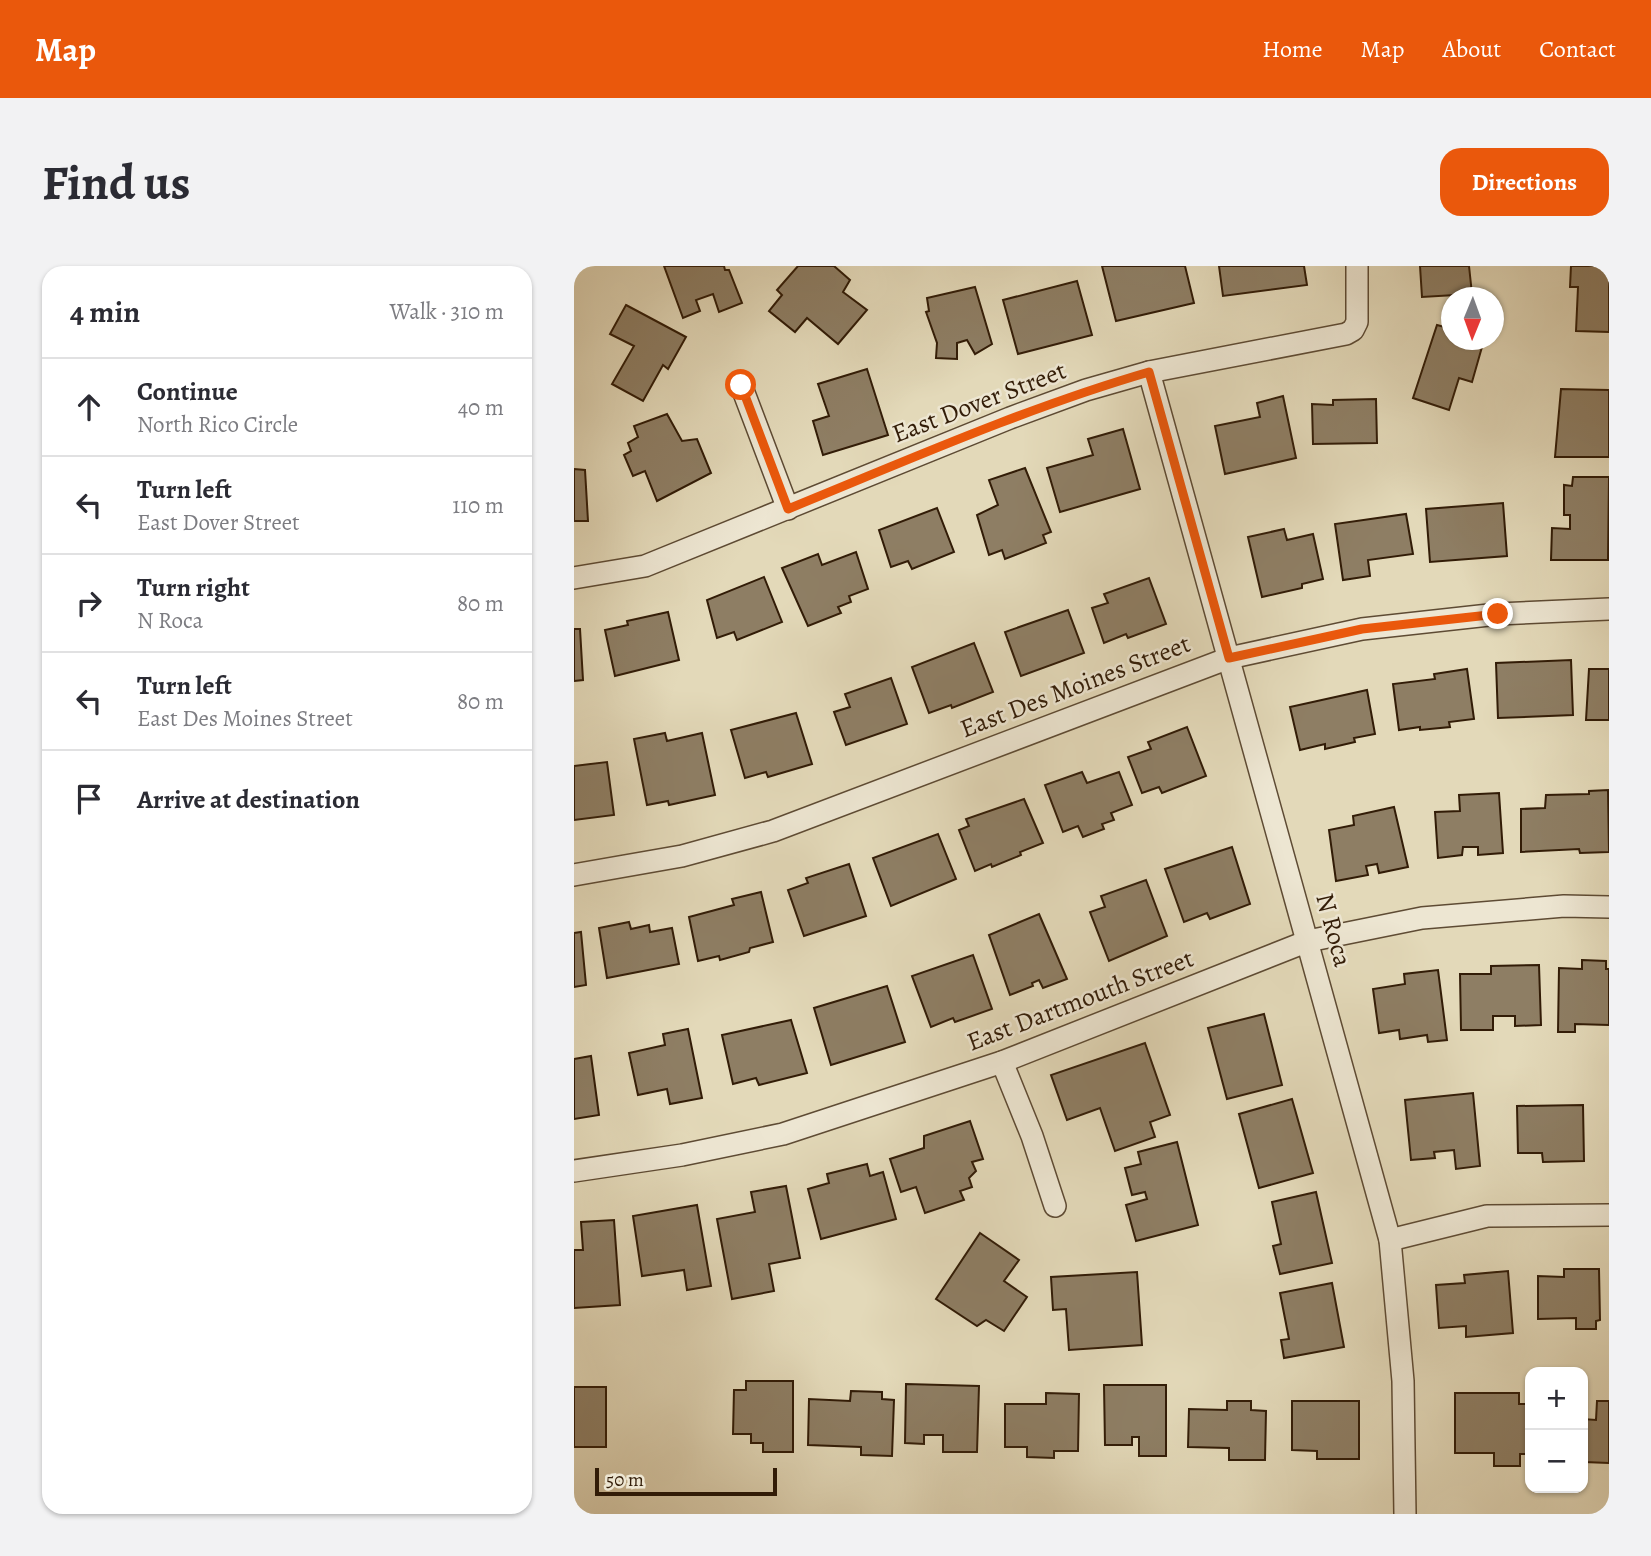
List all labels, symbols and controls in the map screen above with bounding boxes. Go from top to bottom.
text: Map [35,27,96,72]
text: Home [1262,33,1323,65]
text: Map [1361,33,1405,65]
text: About [1443,33,1501,65]
text: Contact [1539,33,1616,65]
button: Directions [1440,148,1609,216]
text: Find us [42,149,190,216]
north arrow [1441,287,1504,350]
text: 4 min [70,292,140,332]
text: Walk · 310 m [390,296,504,327]
street label: East Dover Street [887,353,1071,451]
route start [725,369,756,400]
text: Continue [137,374,238,409]
icon: ahead [70,388,108,426]
text: 40 m [458,392,504,423]
text: North Rico Circle [137,409,298,440]
text: Turn left [137,472,232,507]
icon: left [70,486,108,524]
text: 110 m [452,490,504,521]
text: East Dover Street [137,507,300,538]
text: Turn right [137,570,250,605]
icon: right [70,584,108,622]
text: 80 m [457,588,504,619]
route end [1482,598,1513,629]
text: N Roca [137,605,203,636]
street label: East Des Moines Street [955,626,1195,746]
text: Turn left [137,668,232,703]
icon: left [70,682,108,720]
text: 80 m [457,686,504,717]
text: East Des Moines Street [137,703,353,734]
icon: arrive [70,780,108,818]
text: Arrive at destination [137,782,360,817]
street label: N Roca [1307,889,1361,971]
street label: East Dartmouth Street [962,940,1199,1059]
map controls [1525,1367,1588,1493]
button: + [1525,1367,1588,1430]
button: − [1525,1430,1588,1493]
scale bar [595,1465,777,1497]
text: 50 m [606,1467,644,1493]

